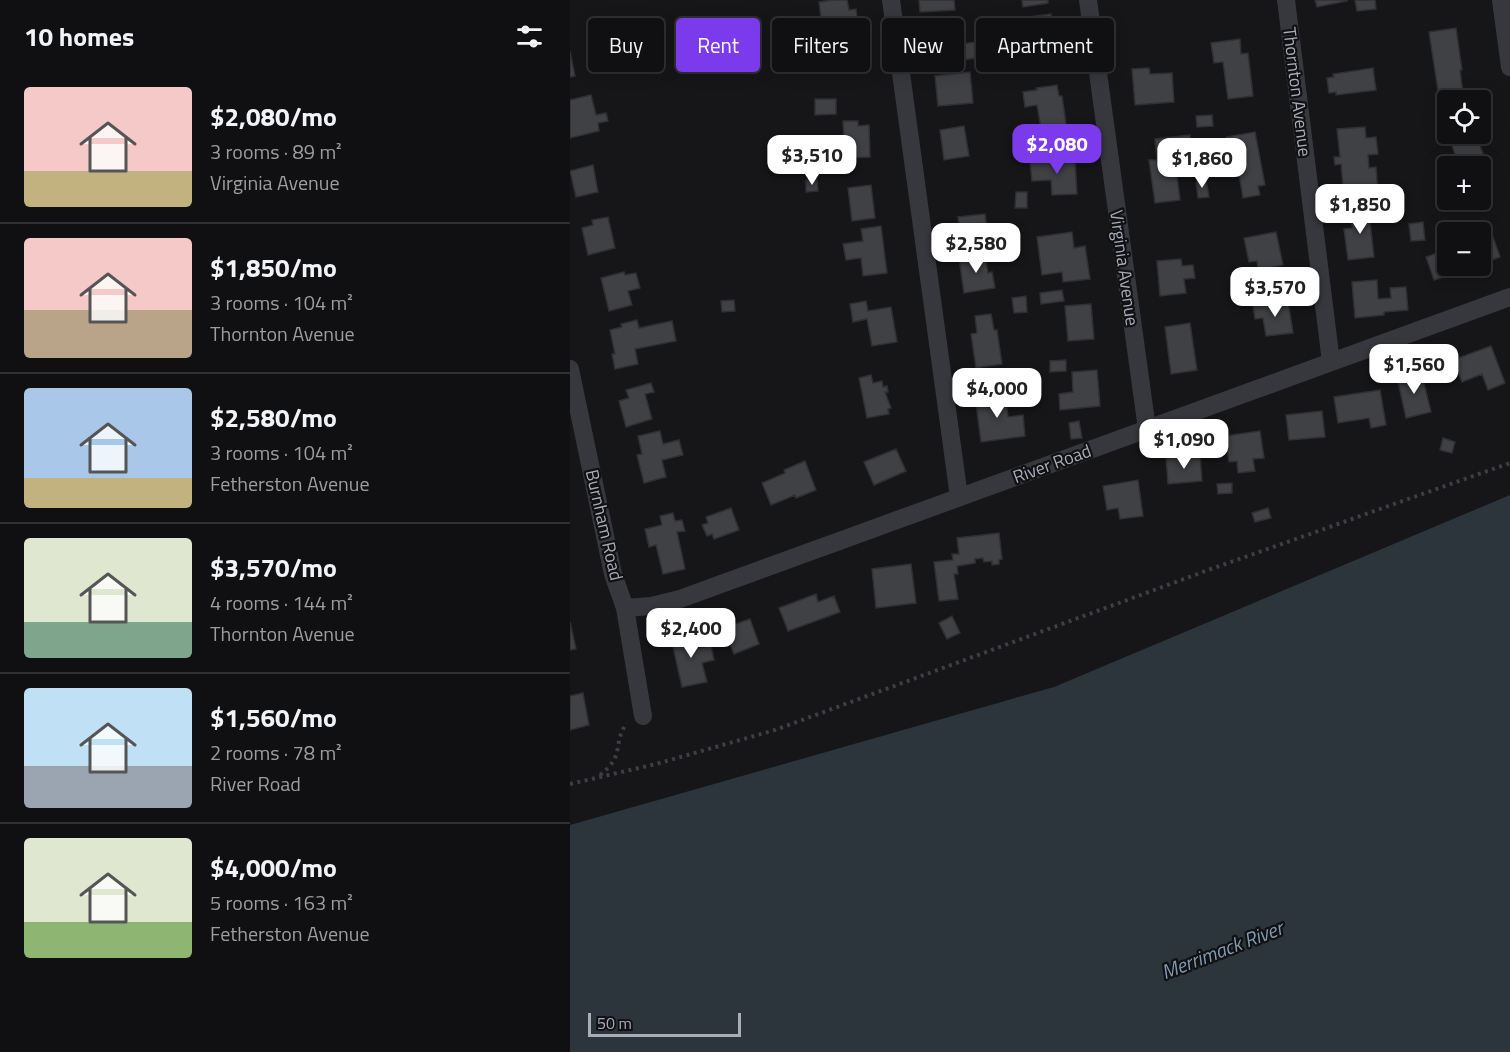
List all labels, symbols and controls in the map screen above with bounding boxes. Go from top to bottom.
text: 10 homes [24,17,134,56]
chip: Buy [588,18,664,72]
chip: Rent [676,18,760,72]
chip: Filters [772,18,870,72]
chip: New [882,18,964,72]
chip: Apartment [976,18,1114,72]
icon: filters [513,20,546,53]
street label: Thornton Avenue [1276,26,1319,158]
map controls [1437,90,1491,276]
button: locate [1437,90,1491,144]
text: $2,080/mo [210,97,337,136]
icon: home [72,111,144,183]
pin: $2,080 [1008,124,1106,175]
text: $2,080 [1026,128,1088,159]
pin: $3,510 [763,135,861,186]
text: 3 rooms · 89 m² [210,136,342,167]
pin: $1,860 [1153,138,1251,189]
text: $3,510 [781,139,843,170]
text: $1,860 [1171,142,1233,173]
button: + [1437,156,1491,210]
text: Virginia Avenue [210,167,340,198]
pin: $1,850 [1311,184,1409,235]
text: $1,850 [1329,188,1391,219]
street label: Virginia Avenue [1103,208,1146,328]
button: − [1437,222,1491,276]
pin: $2,580 [927,223,1025,274]
text: $2,580 [945,227,1007,258]
text: $1,850/mo [210,248,337,287]
icon: home [72,262,144,334]
pin: $3,570 [1226,267,1324,318]
text: $3,570 [1244,271,1306,302]
text: 3 rooms · 104 m² [210,287,353,318]
text: Thornton Avenue [210,318,355,349]
pin: $1,560 [1365,344,1463,395]
text: $1,560 [1383,348,1445,379]
pin: $4,000 [948,368,1046,419]
text: $4,000 [966,372,1028,403]
text: $2,580/mo [210,398,337,437]
icon: home [72,412,144,484]
pin: $1,090 [1135,419,1233,470]
text: $1,090 [1153,423,1215,454]
text: 3 rooms · 104 m² [210,437,353,468]
street label: River Road [1009,437,1095,490]
street label: Burnham Road [579,467,630,583]
text: Fetherston Avenue [210,468,370,499]
text: $3,570/mo [210,548,337,587]
icon: home [72,562,144,634]
text: 4 rooms · 144 m² [210,587,353,618]
pin: $2,400 [642,608,740,659]
text: $2,400 [660,612,722,643]
text: Thornton Avenue [210,618,355,649]
text: $1,560/mo [210,698,337,737]
icon: home [72,712,144,784]
text: 2 rooms · 78 m² [210,737,342,768]
text: River Road [210,768,301,799]
text: $4,000/mo [210,848,337,887]
icon: home [72,862,144,934]
text: 5 rooms · 163 m² [210,887,353,918]
water label: Merrimack River [1156,911,1290,987]
text: Fetherston Avenue [210,918,370,949]
scale bar [588,1010,741,1038]
text: 50 m [597,1011,632,1035]

